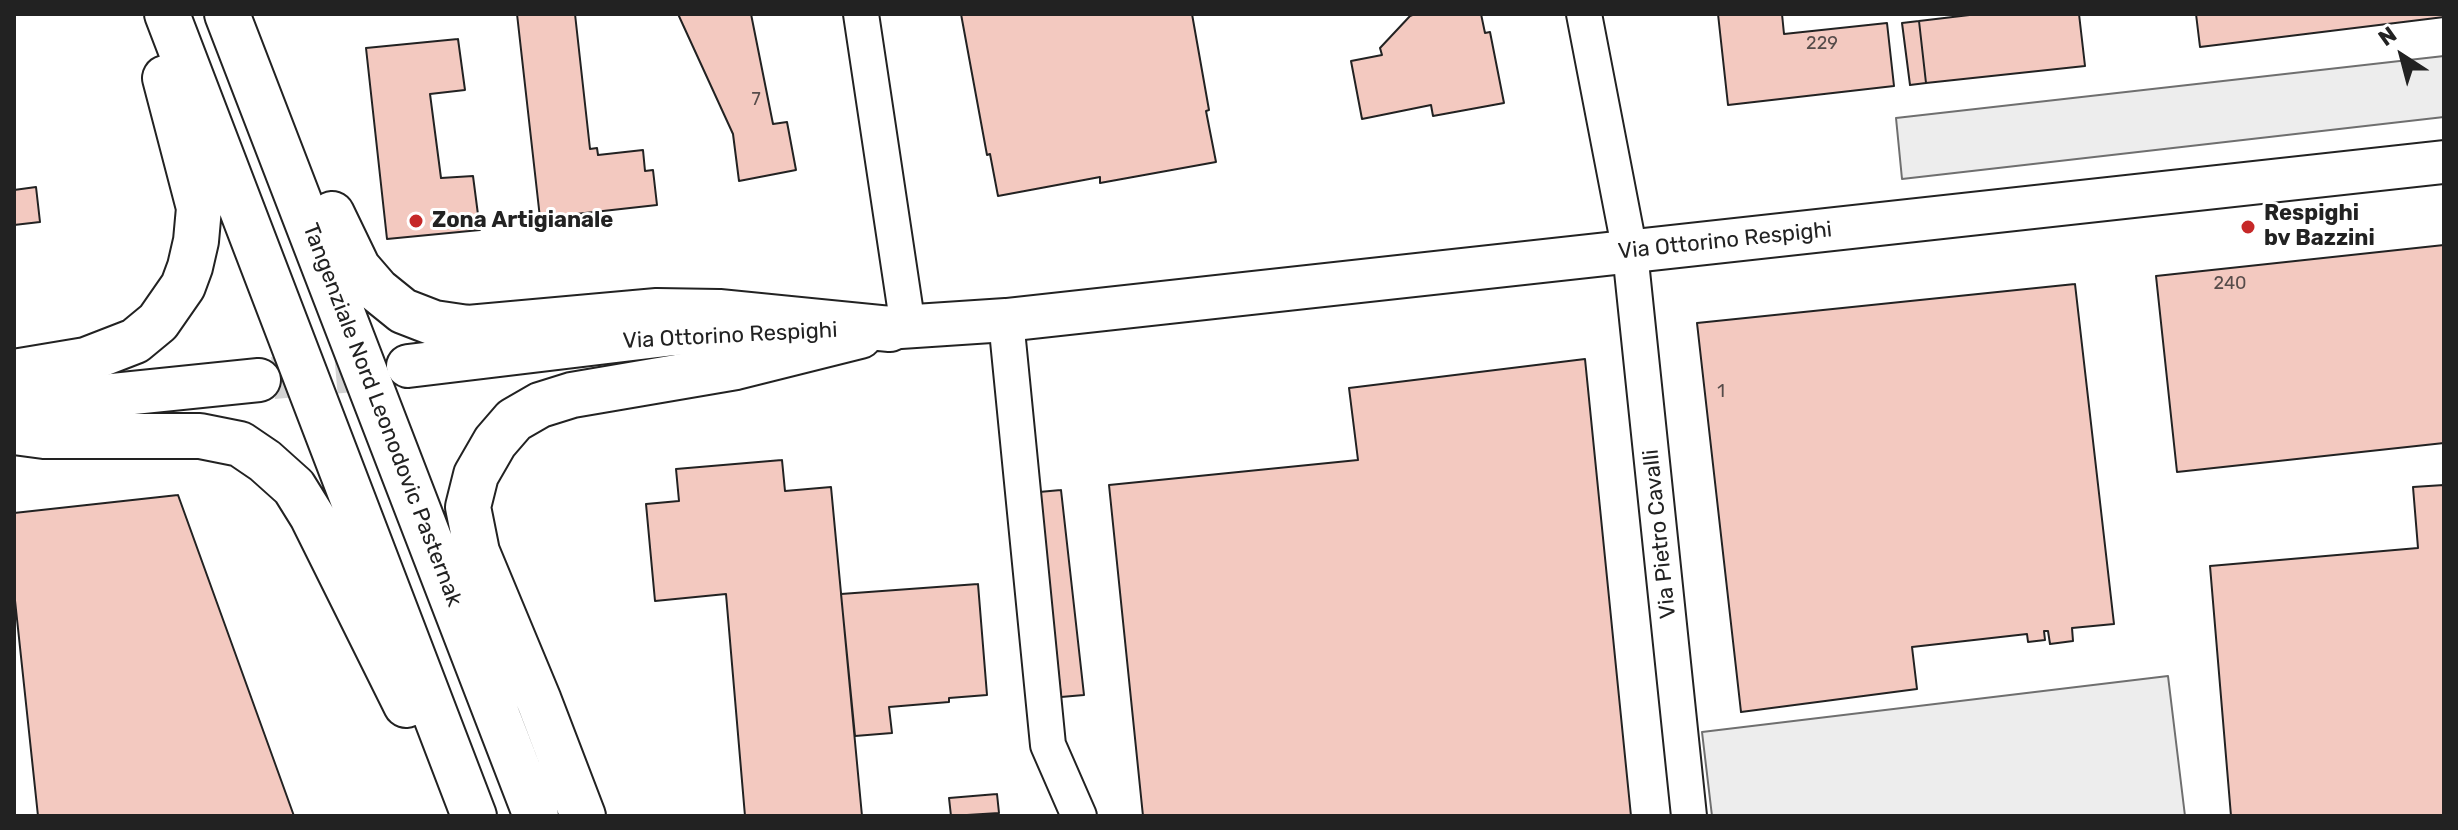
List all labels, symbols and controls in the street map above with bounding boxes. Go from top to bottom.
north arrow [2362,16,2442,96]
text: N [2373,21,2402,52]
house number: 229 [1806,33,1838,55]
house number: 7 [751,89,761,111]
place label: Respighi bv Bazzini [2264,201,2375,252]
place label: Zona Artigianale [432,208,613,234]
marker: Zona Artigianale [407,212,425,230]
street label: Via Ottorino Respighi [1617,217,1833,265]
marker: Respighi bv Bazzini [2239,218,2257,236]
street label: Tangenziale Nord Leonodovic Pasternak [297,220,467,610]
house number: 240 [2214,273,2246,295]
street label: Via Ottorino Respighi [622,317,838,355]
house number: 1 [1717,381,1725,403]
street label: Via Pietro Cavalli [1638,448,1682,620]

